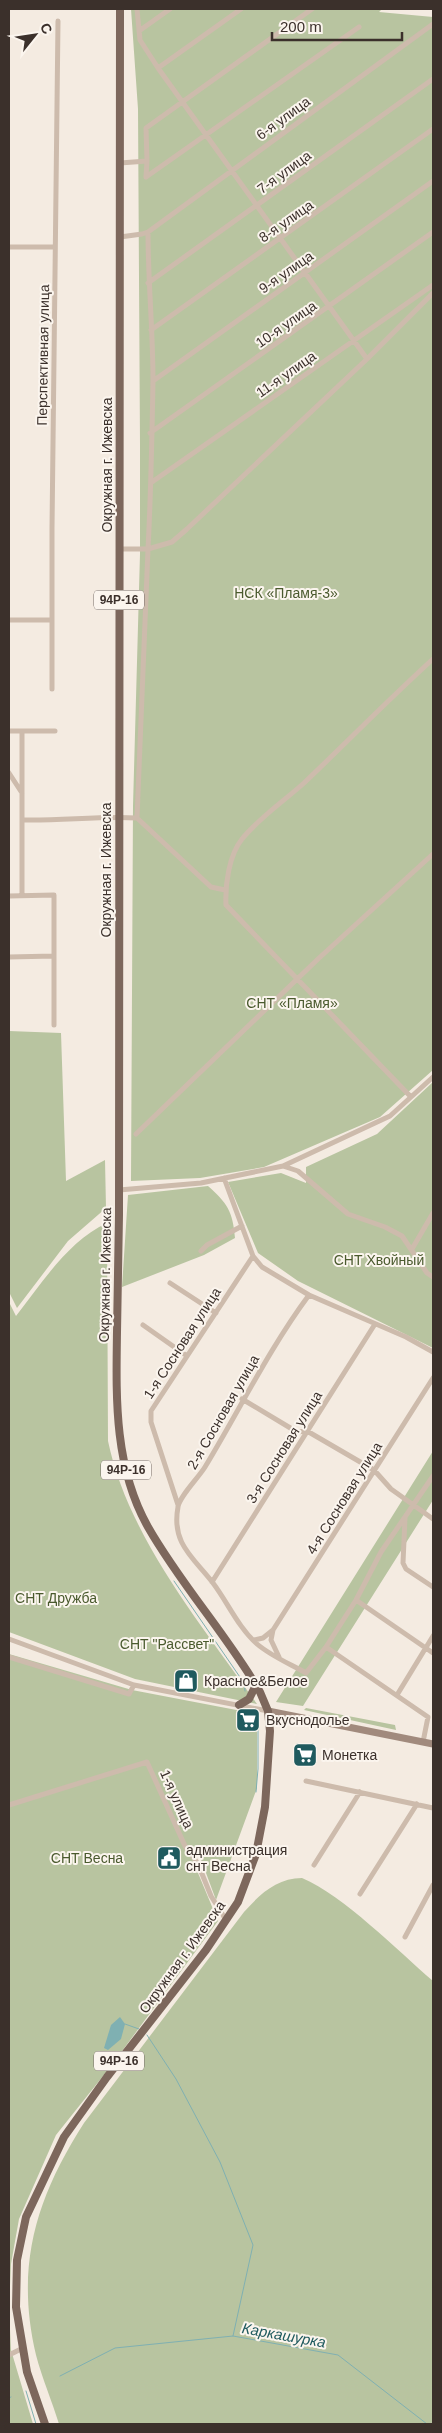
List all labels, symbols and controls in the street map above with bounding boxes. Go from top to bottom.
north arrow [10,10,60,60]
scale bar [272,10,402,42]
text: 200 m [280,18,322,35]
text: С [37,20,56,37]
street label: 6-я улица [253,93,313,143]
street label: 7-я улица [254,147,314,197]
street label: 8-я улица [256,196,316,245]
street label: 9-я улица [256,247,316,296]
street label: Перспективная улица [34,284,52,426]
street label: 10-я улица [253,297,320,351]
street label: 11-я улица [253,347,319,400]
street label: Окружная г. Ижевска [99,397,115,533]
park label: НСК «Пламя-3» [234,585,338,601]
road number: 94Р-16 [94,590,144,610]
street label: Окружная г. Ижевска [98,802,114,938]
park label: СНТ «Пламя» [246,995,338,1011]
street label: Окружная г. Ижевска [96,1207,114,1343]
park label: СНТ Хвойный [334,1252,424,1268]
street label: 1-я Сосновая улица [140,1284,224,1402]
street label: 2-я Сосновая улица [184,1352,262,1472]
street label: 3-я Сосновая улица [243,1388,325,1506]
street label: 4-я Сосновая улица [303,1439,385,1557]
road number: 94Р-16 [101,1460,151,1480]
park label: СНТ Дружба [15,1590,97,1606]
park label: СНТ "Рассвет" [120,1636,214,1652]
shop icon: Красное&Белое [173,1668,199,1694]
place label: Красное&Белое [204,1673,308,1689]
supermarket icon: Вкуснодолье [235,1707,261,1733]
place label: Вкуснодолье [266,1712,350,1728]
supermarket icon: Монетка [292,1742,318,1768]
place label: Монетка [322,1747,378,1763]
street label: 1-я улица [157,1767,197,1831]
place label: администрация снт Весна [186,1842,287,1874]
public building icon: администрация снт Весна [156,1845,182,1871]
park label: СНТ Весна [51,1850,123,1866]
street label: Окружная г. Ижевска [136,1897,228,2016]
road number: 94Р-16 [94,2052,144,2070]
water label: Каркашурка [241,2319,327,2351]

